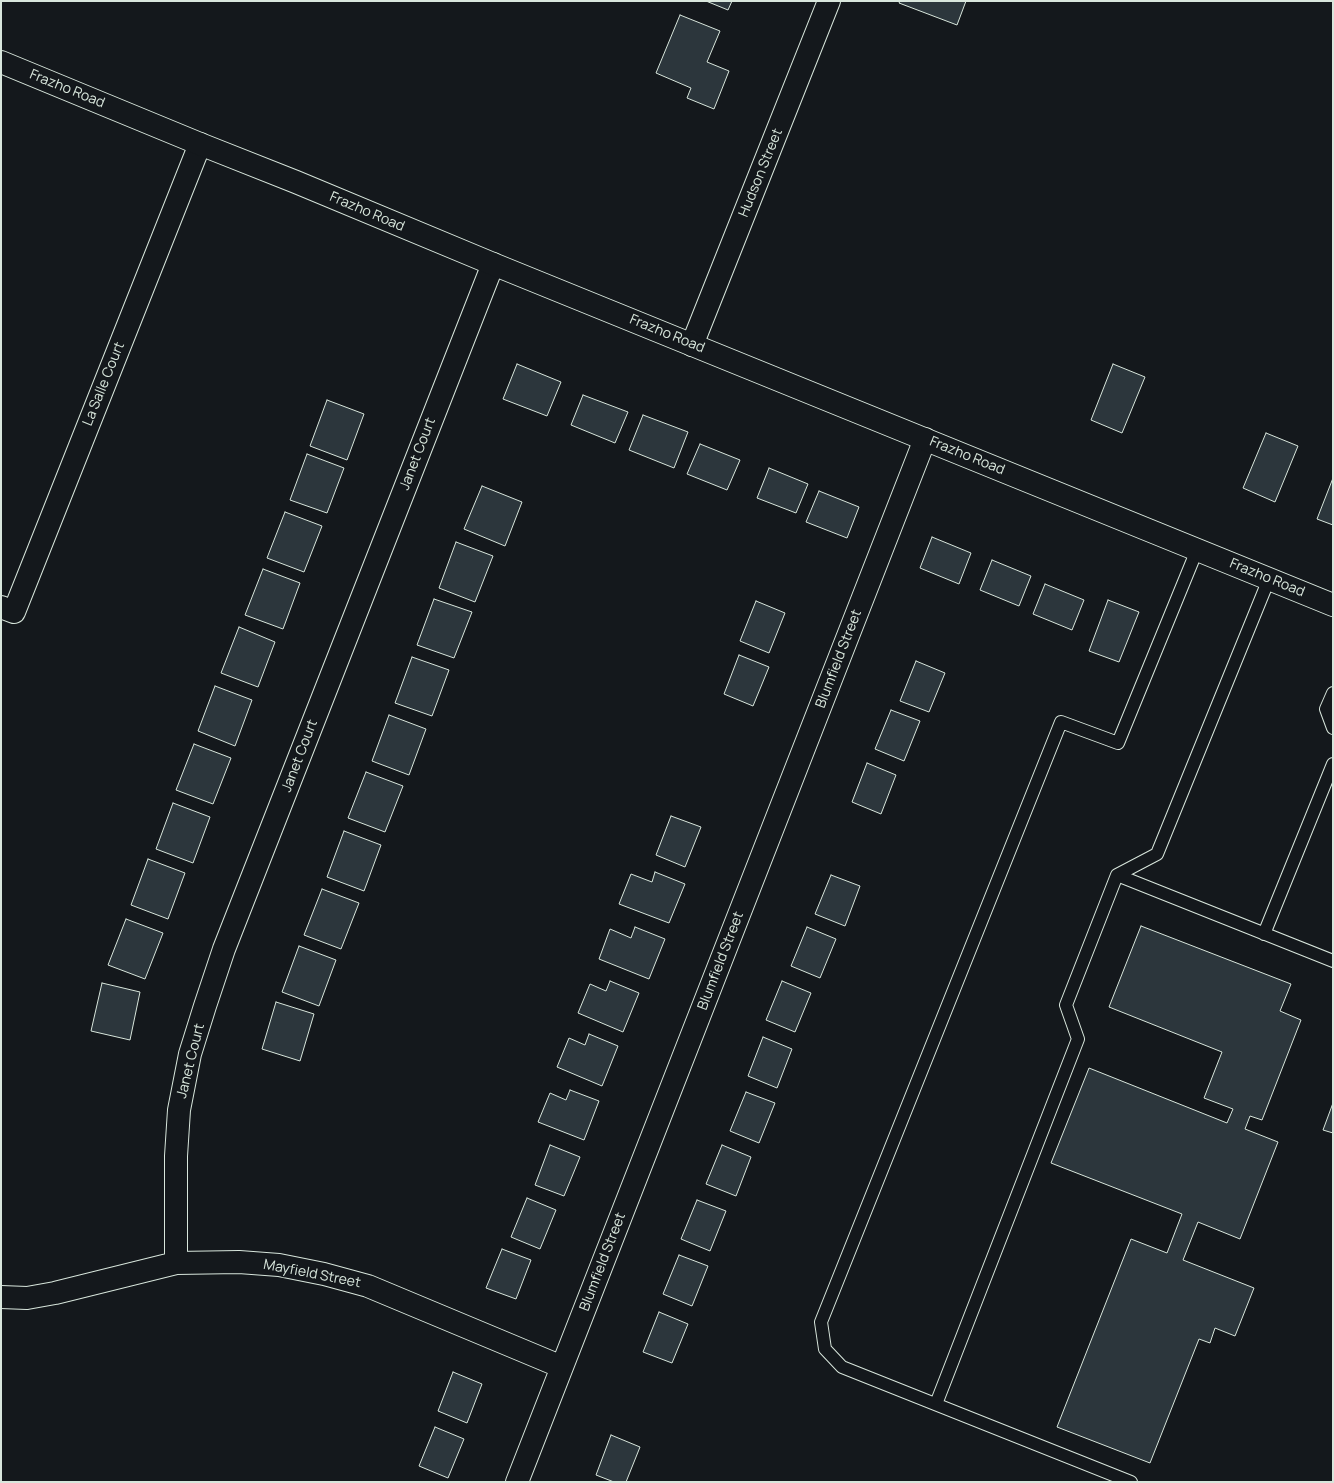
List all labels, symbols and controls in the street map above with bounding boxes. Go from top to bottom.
street label: Frazho Road [27,66,107,112]
street label: Hudson Street [736,126,786,220]
street label: Frazho Road [327,189,407,235]
street label: Frazho Road [627,311,707,357]
street label: La Salle Court [80,340,128,428]
street label: Janet Court [396,415,440,493]
street label: Frazho Road [927,433,1007,479]
street label: Frazho Road [1227,555,1307,601]
street label: Blumfield Street [812,607,866,711]
street label: Janet Court [278,717,322,795]
street label: Blumfield Street [694,909,748,1013]
street label: Janet Court [174,1022,208,1100]
street label: Blumfield Street [576,1210,630,1314]
street label: Mayfield Street [262,1256,362,1292]

